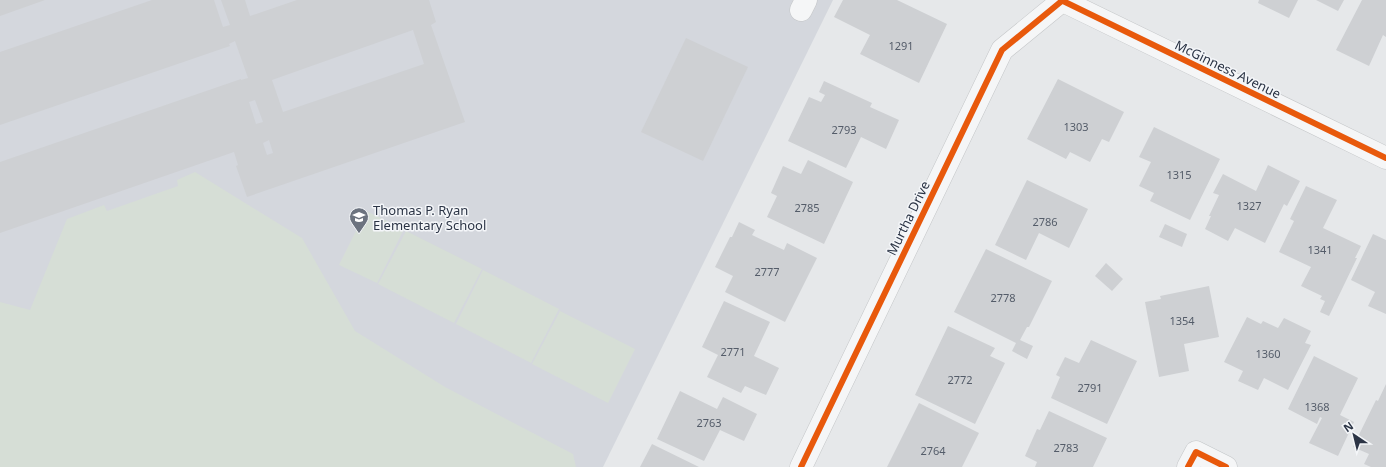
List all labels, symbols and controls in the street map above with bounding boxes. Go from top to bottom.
street label: McGinness Avenue [1172,36,1284,102]
house number: 1291 [888,38,914,53]
house number: 1303 [1063,119,1089,134]
house number: 2793 [831,122,857,137]
house number: 1315 [1166,167,1192,182]
street label: Murtha Drive [882,178,934,258]
house number: 1327 [1236,198,1262,213]
house number: 2785 [794,200,820,215]
place label: Thomas P. Ryan Elementary School [373,201,486,234]
school or university icon: Thomas P. Ryan Elementary School [348,206,370,234]
house number: 2786 [1032,214,1058,229]
house number: 1341 [1307,242,1333,257]
house number: 2777 [754,264,780,279]
house number: 2778 [990,290,1016,305]
house number: 1354 [1169,313,1195,328]
house number: 2771 [720,344,746,359]
house number: 1360 [1255,346,1281,361]
house number: 2772 [947,372,973,387]
house number: 2791 [1077,380,1103,395]
house number: 1368 [1304,399,1330,414]
house number: 2763 [696,415,722,430]
north arrow [1334,415,1374,455]
text: N [1340,418,1356,435]
house number: 2783 [1053,440,1079,455]
house number: 2764 [920,443,946,458]

